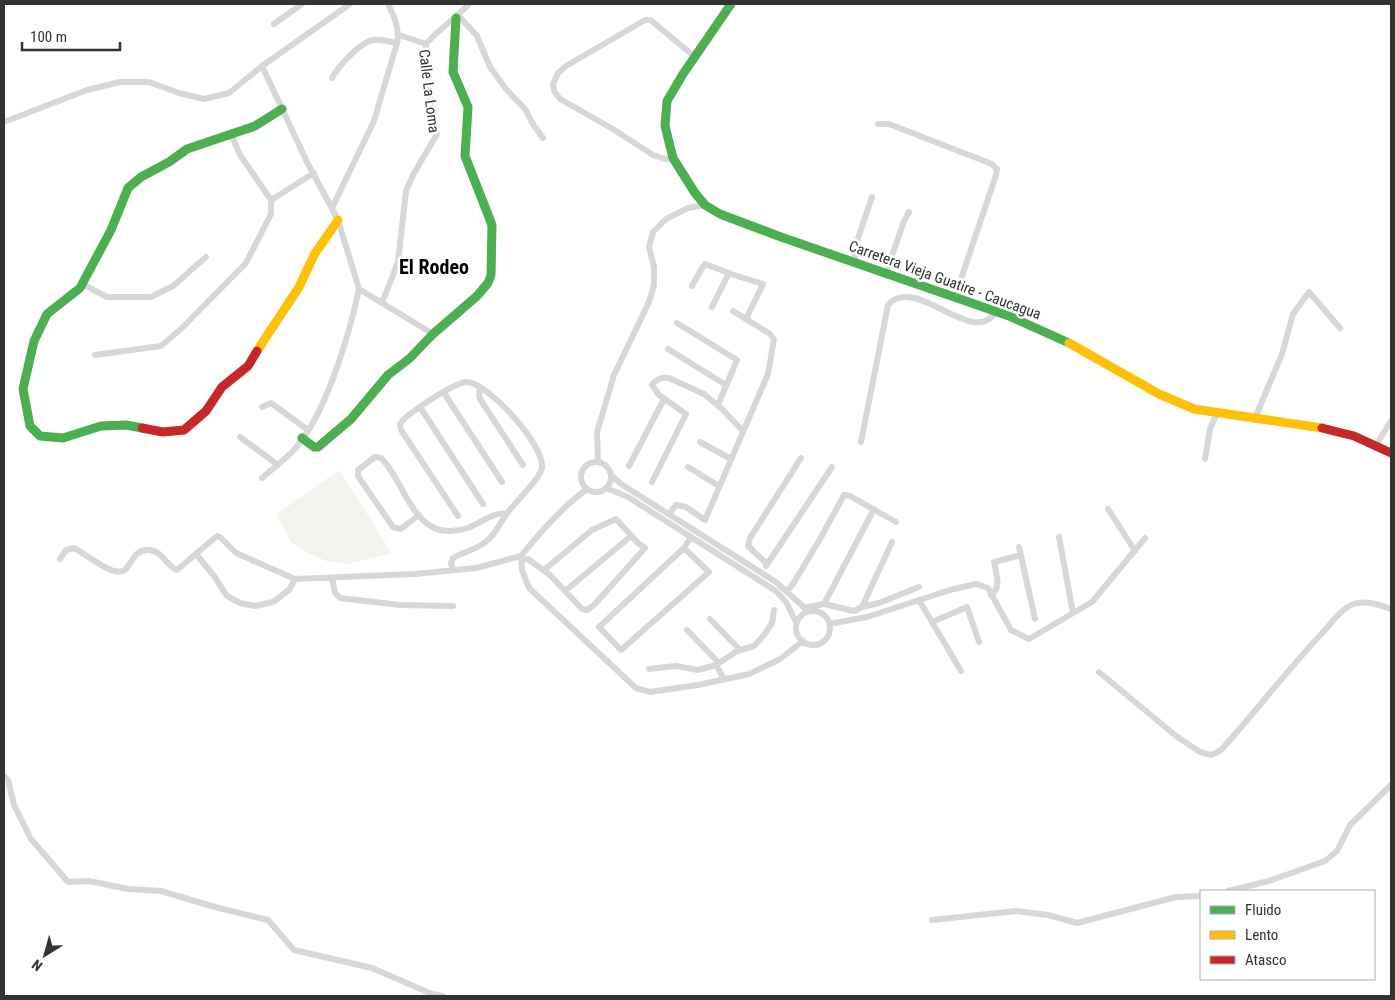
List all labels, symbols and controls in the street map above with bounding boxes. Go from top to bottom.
scale bar [22,20,120,52]
text: 100 m [30,28,67,46]
street label: Calle La Loma [415,48,443,134]
street label: Carretera Vieja Guatire - Caucagua [846,237,1044,323]
district label: El Rodeo [399,255,469,279]
legend [1200,890,1375,980]
text: Fluido [1245,901,1281,919]
text: Lento [1245,926,1278,944]
north arrow [20,930,70,980]
text: Atasco [1245,951,1286,969]
text: N [29,956,45,974]

